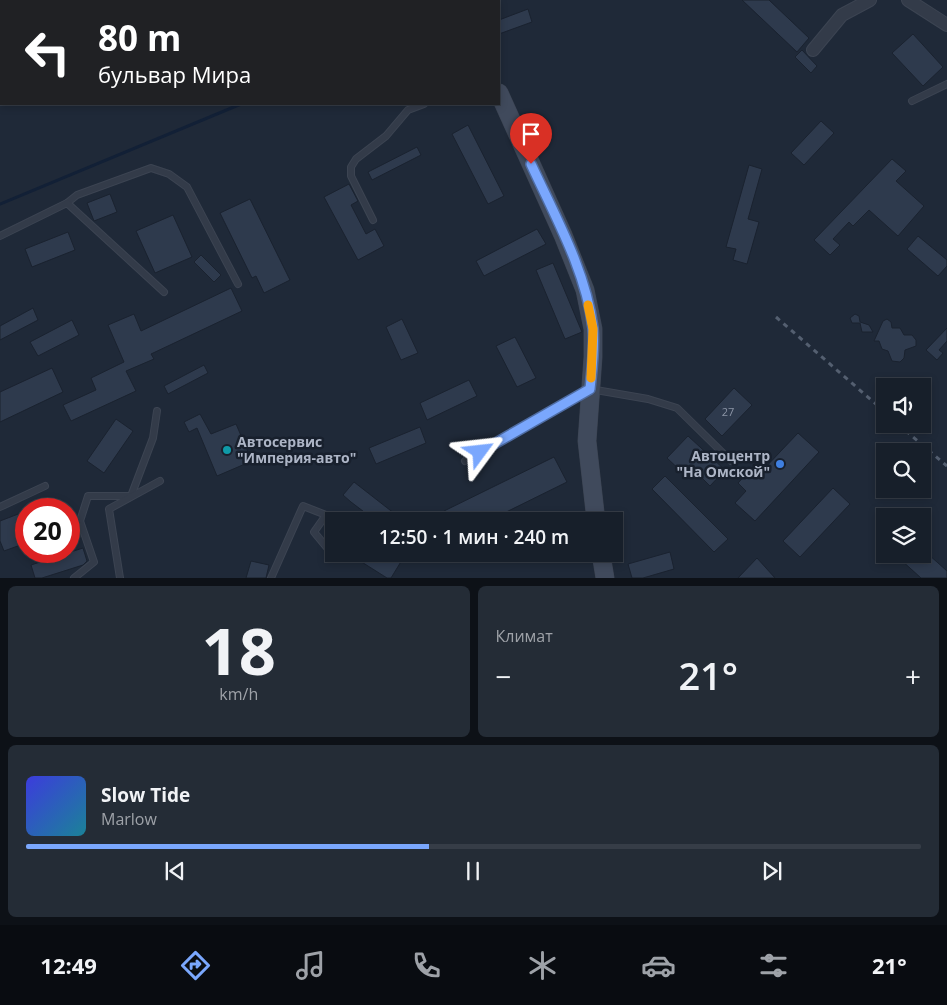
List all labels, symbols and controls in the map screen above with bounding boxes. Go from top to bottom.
text: 80 m [98,14,181,61]
icon: left [15,20,80,85]
text: бульвар Мира [98,59,251,89]
pin [510,113,552,164]
icon: arrive [517,120,545,148]
map controls [876,378,931,563]
button: sound [876,378,931,433]
house number: 27 [722,404,734,419]
position arrow [453,425,505,477]
place label: Автосервис "Империя-авто" [237,432,356,467]
button: search [876,443,931,498]
marker: Автосервис "Империя-авто" [221,444,233,456]
place label: Автоцентр "На Омской" [676,446,770,481]
marker: Автоцентр "На Омской" [774,458,786,470]
speed limit sign: 20 [15,498,80,563]
button: layers [876,508,931,563]
text: 12:50 · 1 мин · 240 m [379,524,569,550]
text: 18 [202,606,276,694]
text: Климат [496,625,553,647]
text: 21° [678,649,738,701]
text: − [496,657,512,695]
text: + [905,657,921,695]
text: km/h [219,683,258,705]
text: Slow Tide [101,782,190,808]
text: Marlow [101,808,157,830]
icon: previous [161,857,189,885]
icon: pause [459,857,487,885]
icon: next [758,857,786,885]
icon: directions [178,948,213,983]
icon: music [293,948,328,983]
icon: phone [409,948,444,983]
icon: climate [525,948,560,983]
icon: car [641,948,676,983]
icon: filters [756,948,791,983]
text: 12:49 [40,950,97,980]
text: 21° [872,950,907,980]

